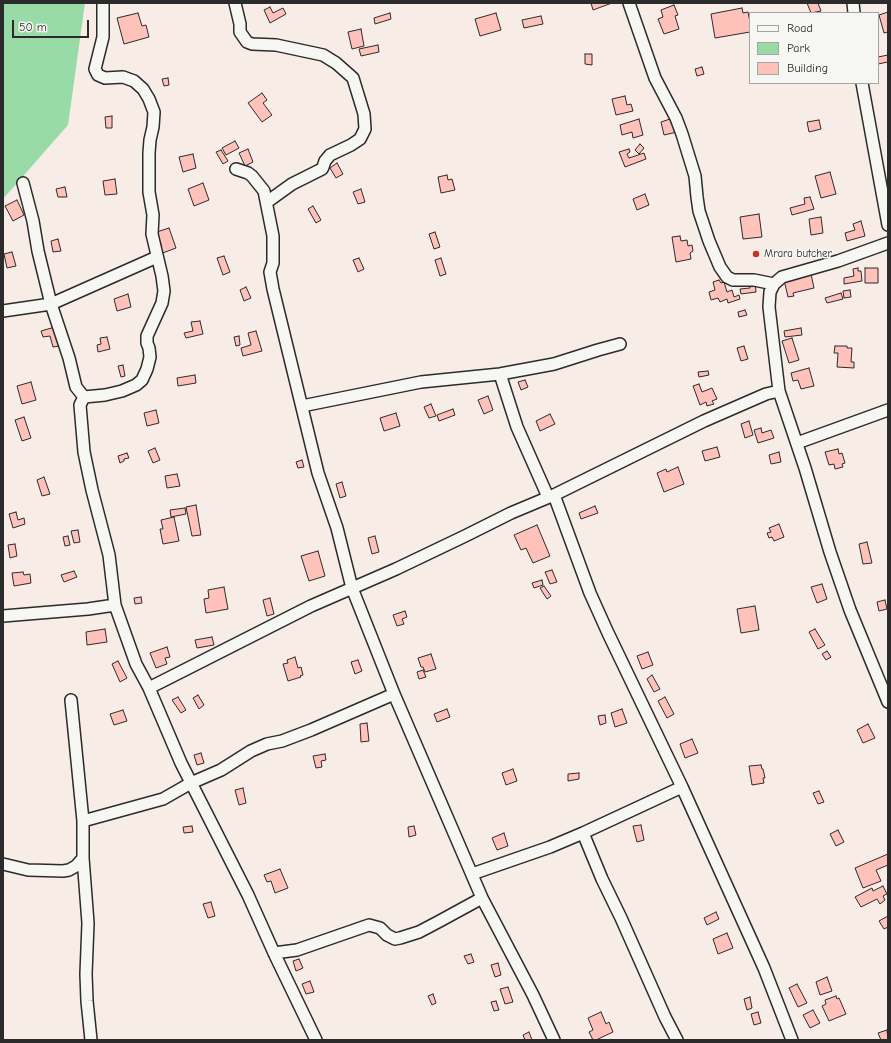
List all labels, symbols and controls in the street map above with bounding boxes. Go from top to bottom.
scale bar [14,12,91,38]
legend [749,12,879,84]
text: 50 m [19,20,47,34]
text: Road [787,21,813,35]
text: Park [787,41,810,55]
text: Building [787,61,828,75]
place label: Mrara butcher [764,247,832,261]
marker: Mrara butcher [751,249,761,259]

